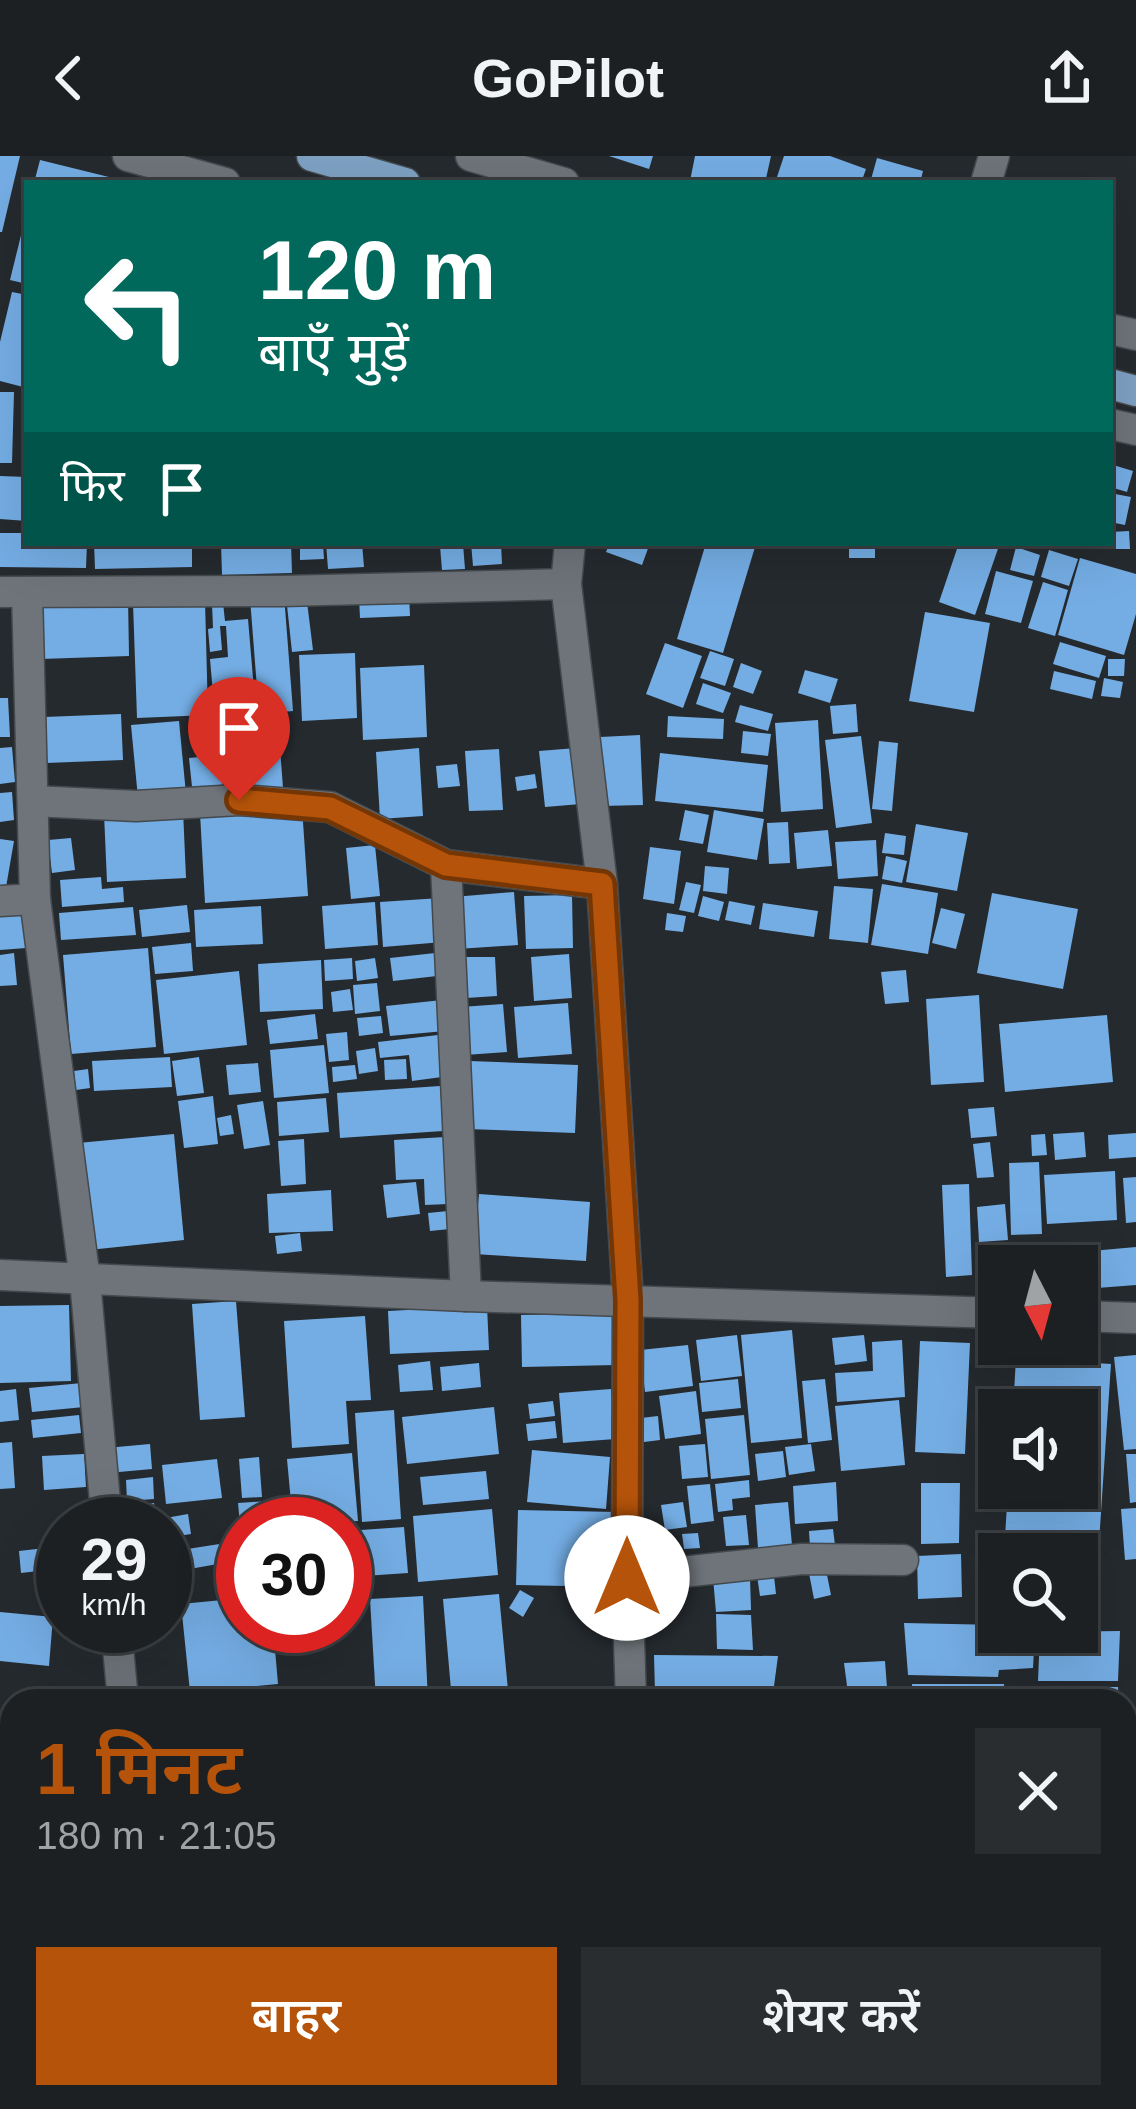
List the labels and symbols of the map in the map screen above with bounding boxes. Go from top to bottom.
pin [188,677,290,800]
north arrow [978,1245,1098,1365]
speed limit sign: 30 [216,1497,372,1653]
position arrow [564,1515,690,1641]

